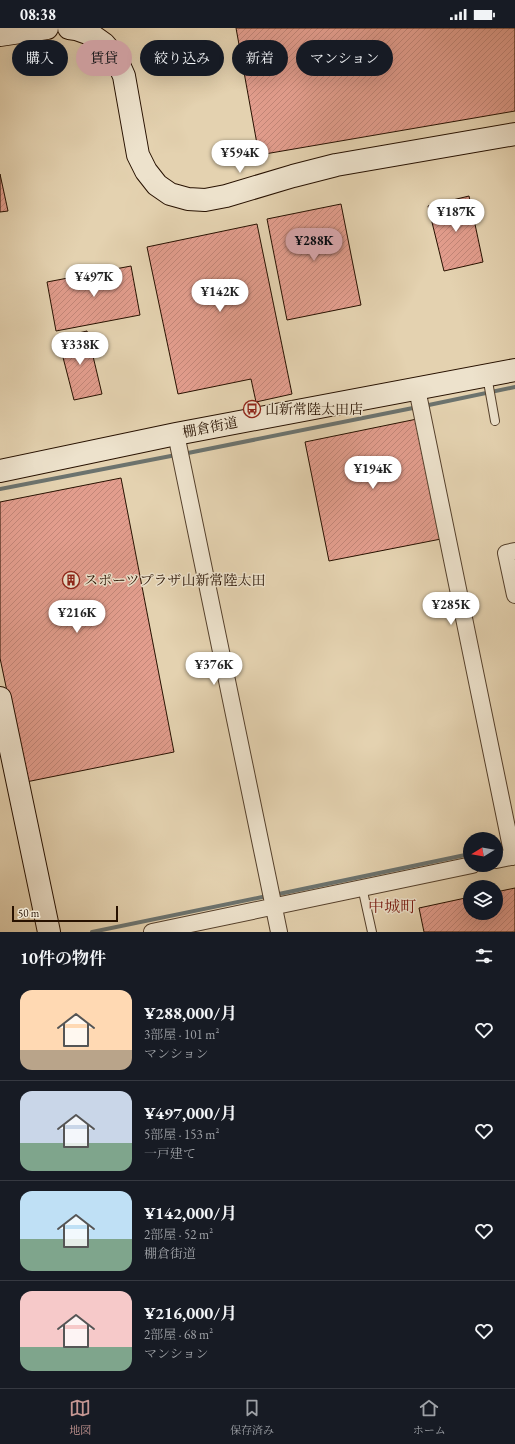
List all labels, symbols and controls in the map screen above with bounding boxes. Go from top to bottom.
text: 08:38 [20,5,56,24]
chip: 購入 [12,40,68,76]
chip: 賃貸 [76,40,132,76]
chip: 絞り込み [140,40,224,76]
chip: 新着 [232,40,288,76]
chip: マンション [296,40,393,76]
pin: ¥594K [212,140,268,174]
text: ¥594K [220,144,260,161]
pin: ¥187K [428,199,484,233]
text: ¥187K [436,203,476,220]
pin: ¥288K [286,228,342,262]
text: ¥288K [294,232,334,249]
pin: ¥497K [66,264,122,298]
text: ¥497K [74,268,114,285]
pin: ¥142K [192,279,248,313]
text: ¥142K [200,283,240,300]
pin: ¥338K [52,332,108,366]
text: ¥338K [60,336,100,353]
bus stop icon: 山新常陸太田店 [242,399,262,419]
place label: 山新常陸太田店 [265,400,363,418]
street label: 棚倉街道 [181,413,239,441]
pin: ¥194K [345,456,401,490]
text: ¥194K [353,460,393,477]
building icon: スポーツプラザ山新常陸太田 [61,570,81,590]
place label: スポーツプラザ山新常陸太田 [84,571,265,589]
pin: ¥285K [423,592,479,626]
text: ¥285K [431,596,471,613]
pin: ¥216K [49,600,105,634]
text: ¥216K [57,604,97,621]
pin: ¥376K [186,652,242,686]
text: ¥376K [194,656,234,673]
north arrow [463,832,503,872]
map controls [463,832,503,920]
button: layers [463,880,503,920]
district label: 中城町 [368,896,416,917]
scale bar [12,904,118,923]
text: 50 m [18,906,39,920]
icon: filters [473,945,495,967]
text: 10件の物件 [20,947,106,969]
text: ¥288,000/月 [144,1002,237,1024]
icon: home [52,1006,100,1054]
icon: heart [473,1019,495,1041]
text: 3部屋 · 101 m² [144,1026,219,1043]
text: マンション [144,1045,208,1062]
text: ¥497,000/月 [144,1102,237,1124]
icon: home [52,1107,100,1155]
icon: heart [473,1120,495,1142]
text: 5部屋 · 153 m² [144,1126,219,1143]
text: 一戸建て [144,1145,196,1162]
text: ¥142,000/月 [144,1202,237,1224]
icon: home [52,1207,100,1255]
icon: heart [473,1220,495,1242]
text: 2部屋 · 52 m² [144,1226,213,1243]
text: 棚倉街道 [144,1245,196,1262]
text: ¥216,000/月 [144,1302,237,1324]
icon: home [52,1307,100,1355]
icon: heart [473,1320,495,1342]
text: 2部屋 · 68 m² [144,1326,213,1343]
text: マンション [144,1345,208,1362]
tab: 地図 [69,1397,91,1437]
tab: 保存済み [230,1397,274,1437]
tab: ホーム [413,1397,446,1437]

